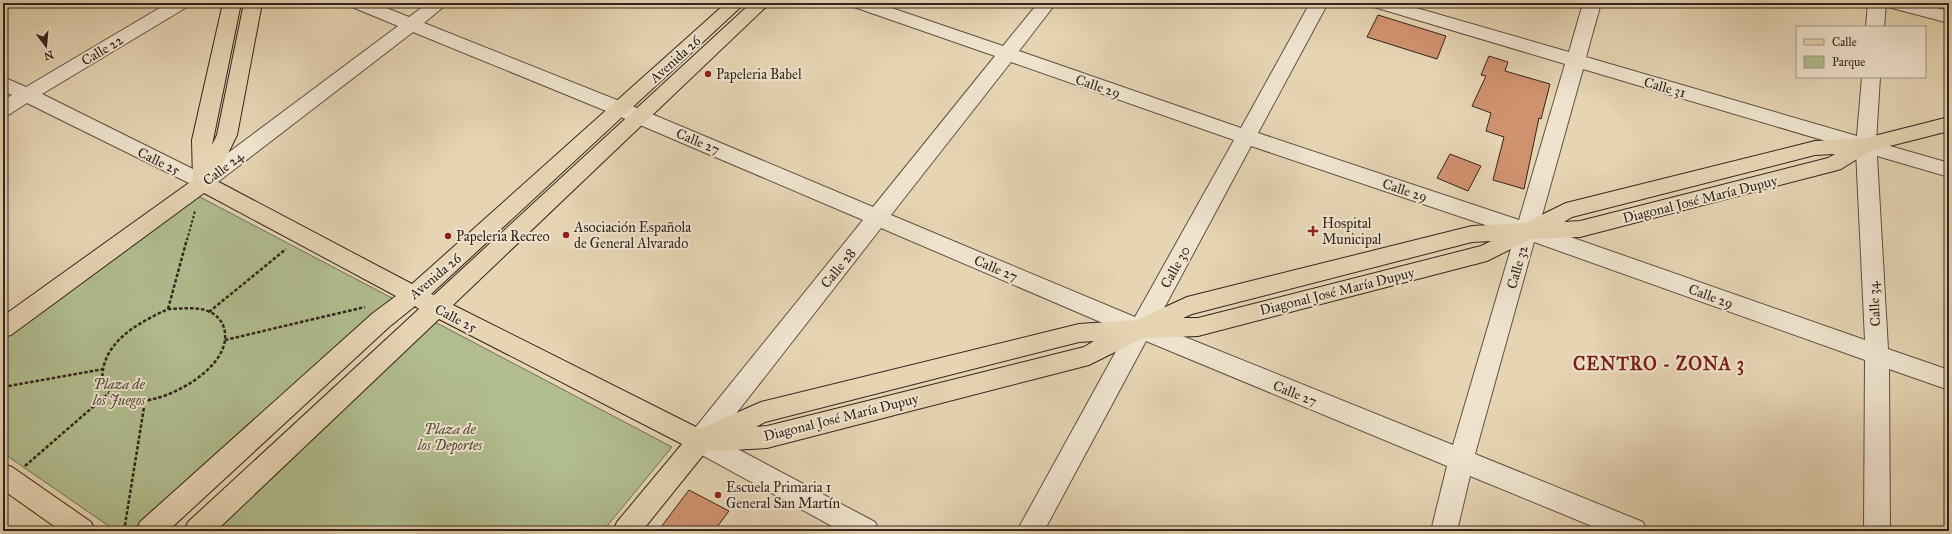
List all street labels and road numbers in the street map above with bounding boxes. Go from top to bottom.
street label: Calle 22 [78,31,126,69]
street label: Avenida 26 [646,32,705,87]
street label: Calle 29 [1073,71,1122,102]
street label: Calle 31 [1642,73,1688,102]
street label: Calle 27 [673,125,722,158]
street label: Calle 25 [135,144,183,179]
street label: Calle 24 [200,147,248,189]
street label: Diagonal José María Dupuy [1621,172,1780,228]
street label: Calle 29 [1380,175,1429,206]
street label: Calle 30 [1157,243,1194,291]
street label: Calle 32 [1503,243,1532,291]
street label: Calle 28 [817,245,860,292]
street label: Avenida 26 [405,249,465,304]
street label: Calle 27 [971,252,1020,285]
street label: Diagonal José María Dupuy [1258,264,1417,320]
street label: Calle 34 [1865,280,1884,327]
street label: Calle 29 [1686,281,1735,312]
street label: Calle 25 [432,301,480,336]
street label: Calle 27 [1270,377,1319,410]
street label: Diagonal José María Dupuy [762,390,921,446]

